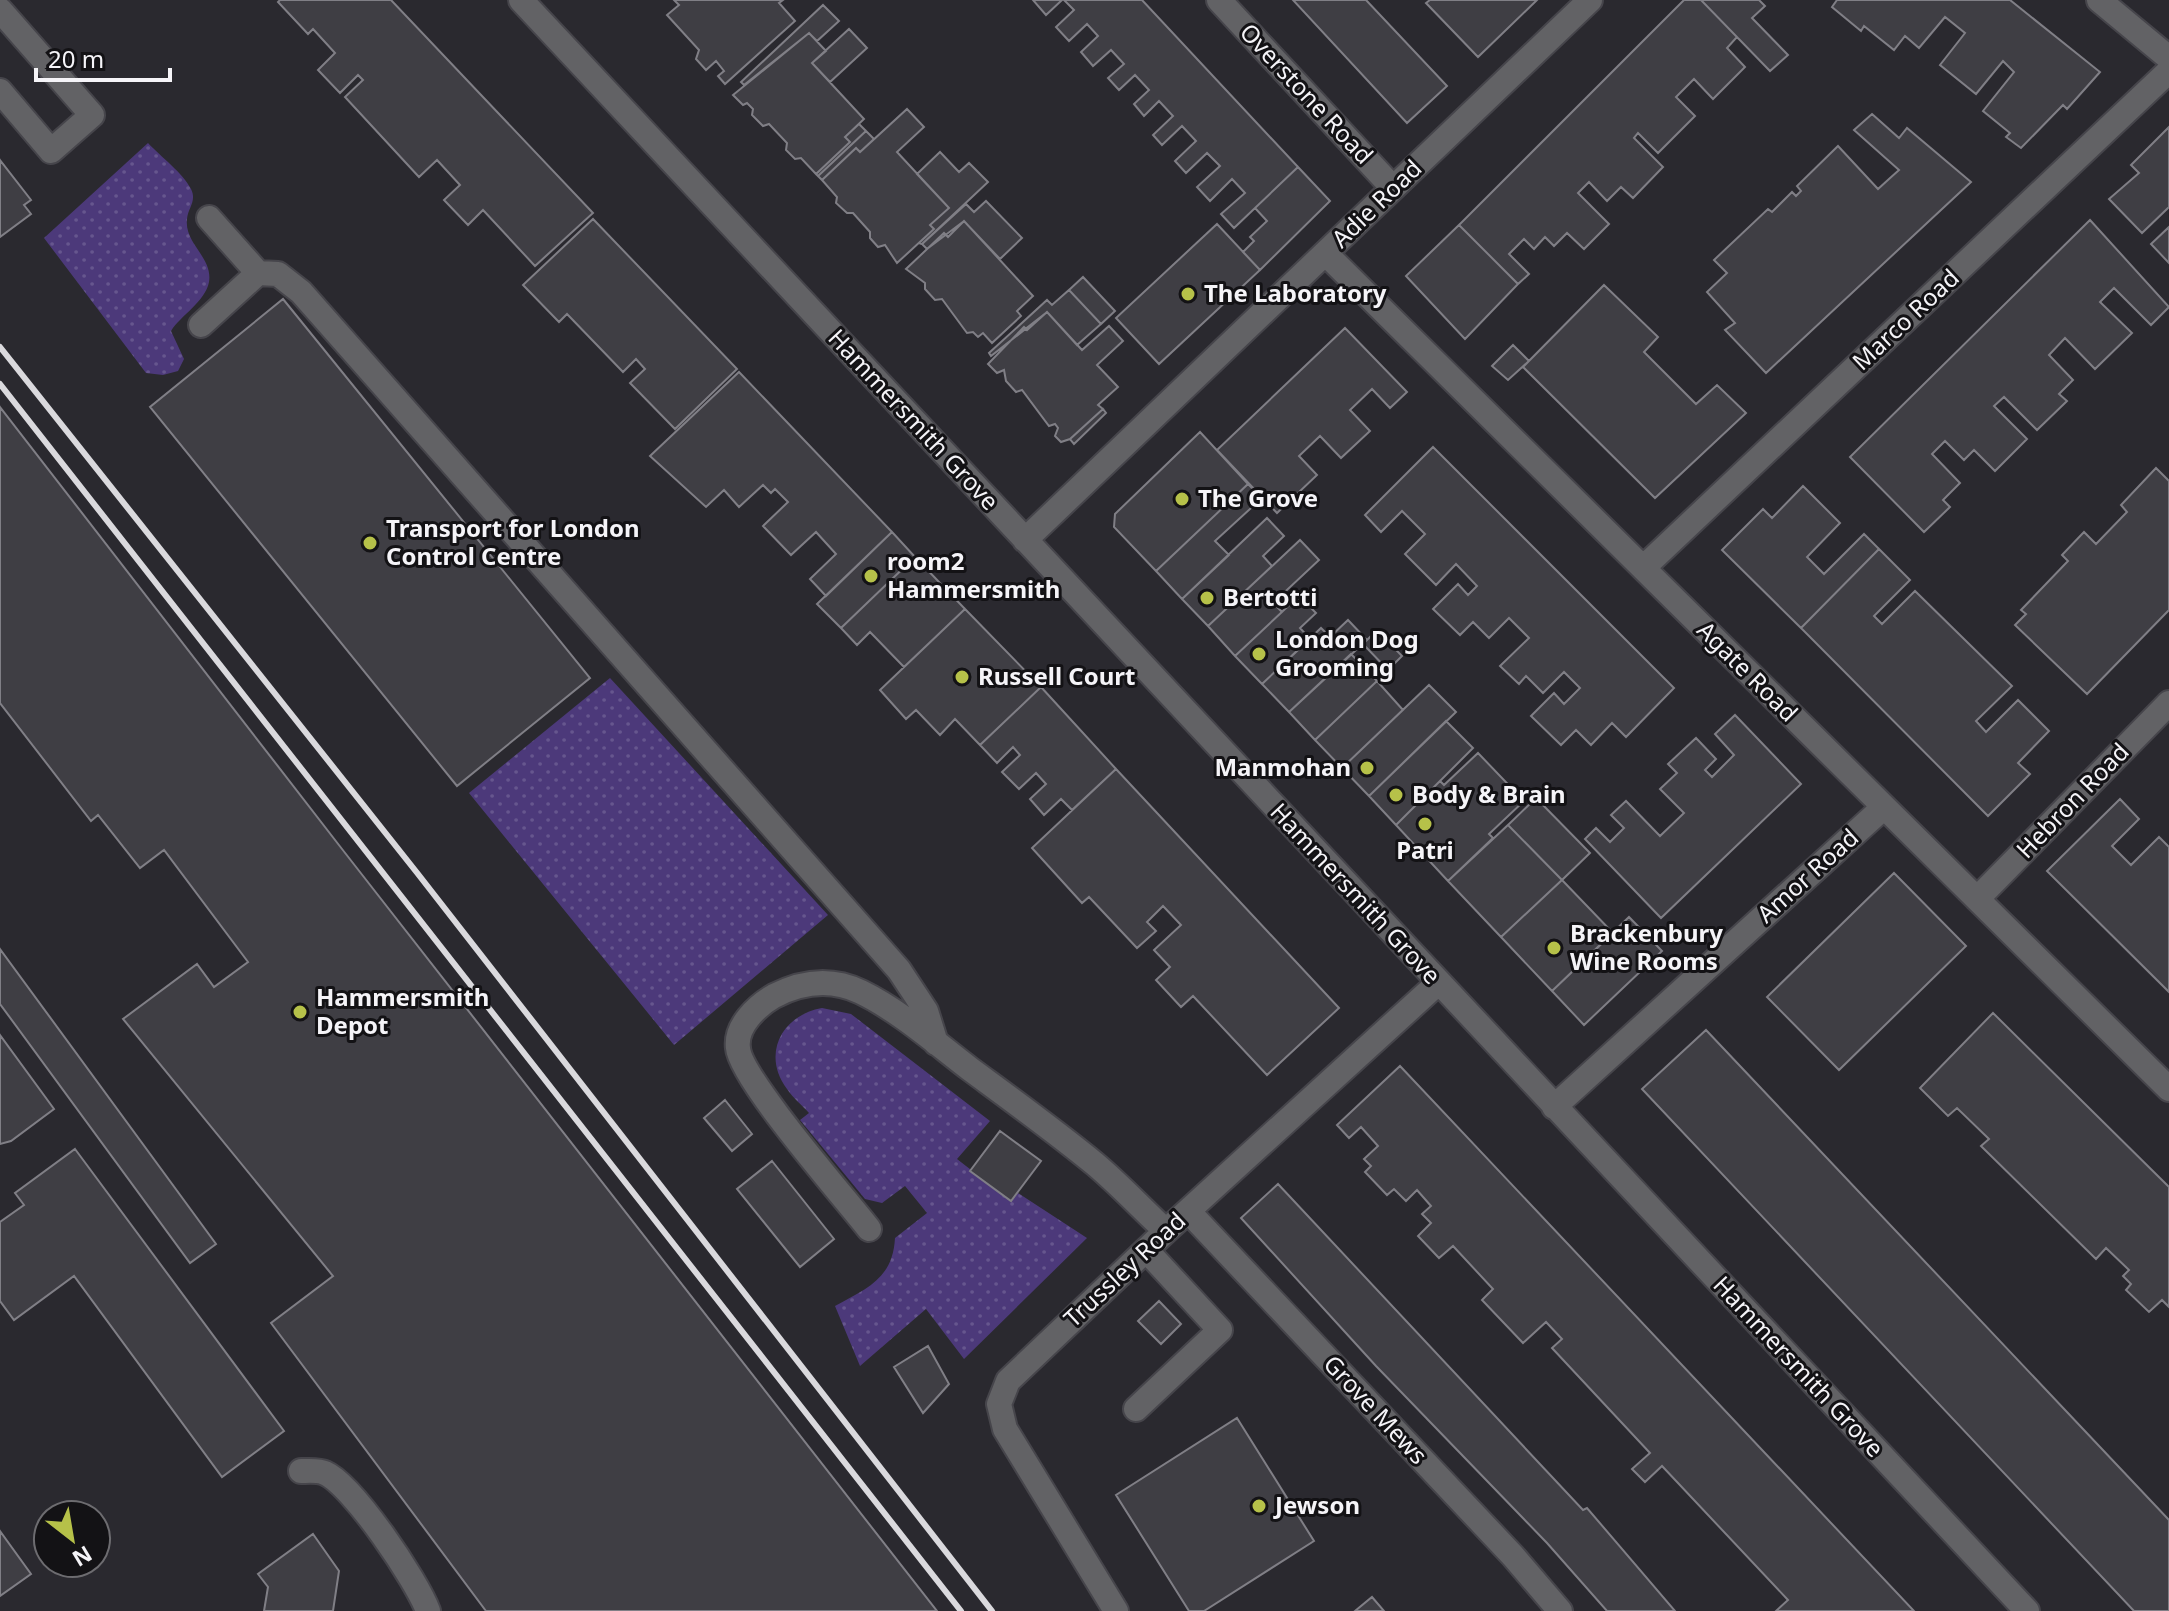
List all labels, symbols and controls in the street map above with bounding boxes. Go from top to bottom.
street label: Overstone Road [1233,15,1381,171]
scale bar [36,32,170,82]
text: 20 m [48,42,104,75]
street label: Adie Road [1324,152,1428,254]
street label: Marco Road [1844,261,1965,377]
place label: The Laboratory [1204,276,1387,309]
marker: The Laboratory [1179,285,1197,303]
street label: Hammersmith Grove [822,321,1007,517]
place label: The Grove [1198,481,1318,514]
marker: The Grove [1173,490,1191,508]
place label: Transport for London Control Centre [386,511,640,572]
marker: Transport for London Control Centre [361,534,379,552]
place label: room2 Hammersmith [887,544,1060,605]
marker: room2 Hammersmith [862,567,880,585]
place label: Bertotti [1223,580,1317,613]
marker: Bertotti [1198,589,1216,607]
street label: Agate Road [1691,613,1806,728]
place label: London Dog Grooming [1275,622,1419,683]
marker: London Dog Grooming [1250,645,1268,663]
place label: Russell Court [978,659,1135,692]
marker: Russell Court [953,668,971,686]
street label: Hebron Road [2008,735,2135,865]
place label: Manmohan [1214,750,1351,783]
marker: Manmohan [1358,759,1376,777]
place label: Body & Brain [1412,777,1566,810]
marker: Body & Brain [1387,786,1405,804]
street label: Hammersmith Grove [1264,795,1449,991]
marker: Patri [1416,815,1434,833]
street label: Amor Road [1749,820,1865,929]
place label: Patri [1396,833,1454,866]
place label: Brackenbury Wine Rooms [1570,916,1723,977]
marker: Brackenbury Wine Rooms [1545,939,1563,957]
place label: Hammersmith Depot [316,980,489,1041]
marker: Hammersmith Depot [291,1003,309,1021]
street label: Trussley Road [1056,1204,1192,1334]
street label: Hammersmith Grove [1707,1268,1892,1464]
street label: Grove Mews [1317,1347,1435,1471]
place label: Jewson [1273,1488,1360,1521]
marker: Jewson [1250,1497,1268,1515]
north arrow [32,1499,112,1579]
text: N [67,1540,98,1574]

